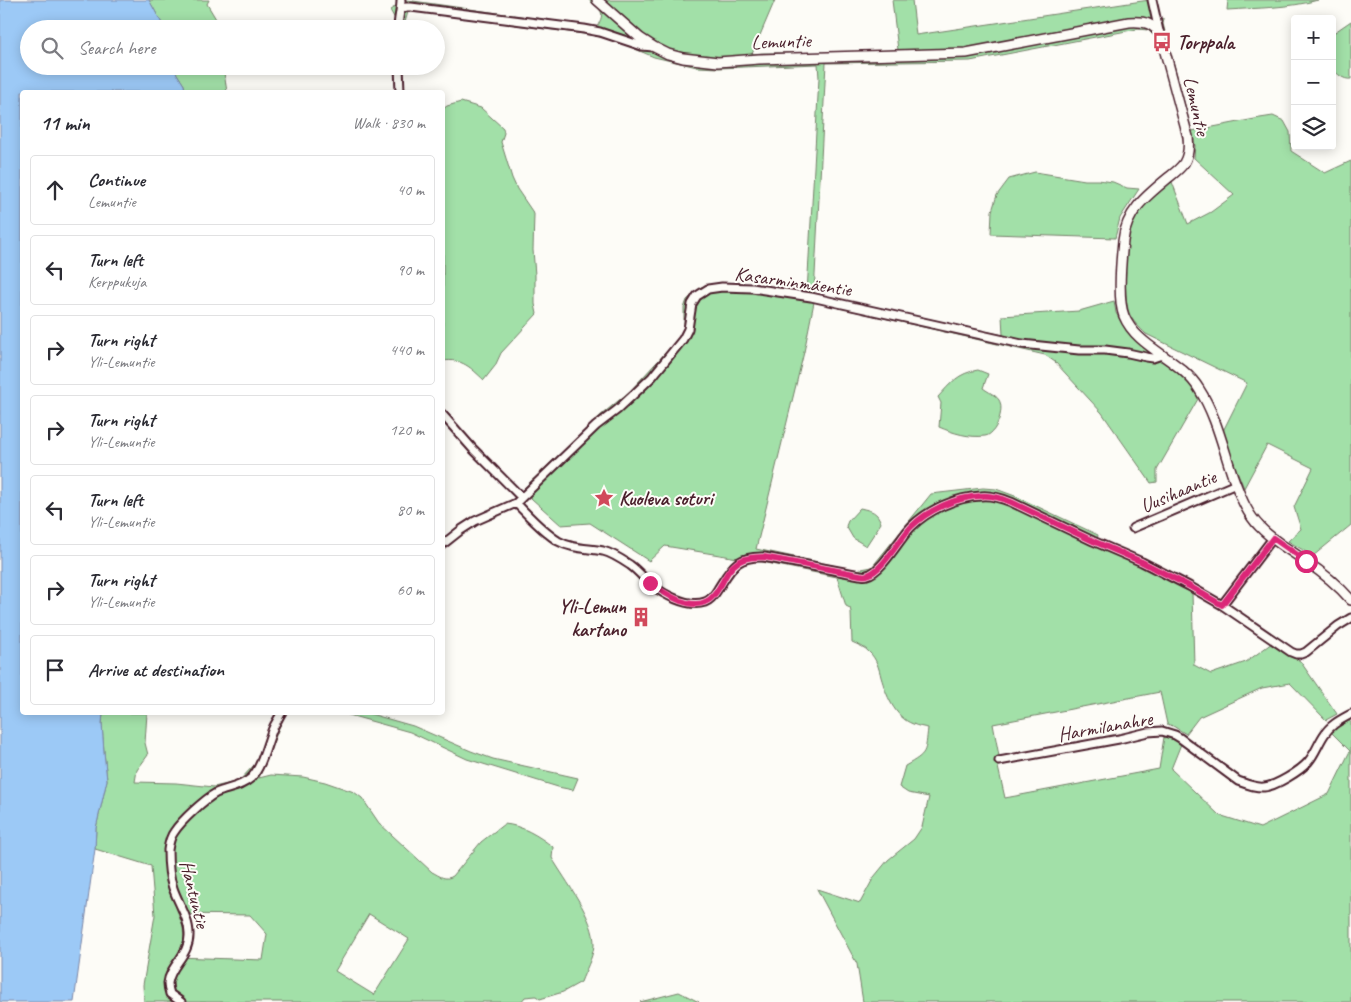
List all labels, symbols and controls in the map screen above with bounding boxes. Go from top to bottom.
map controls [1291,15,1336,150]
button: + [1291,15,1336,60]
search box [20,20,445,75]
street label: Lemuntie [751,28,813,55]
place label: Torppala [1177,30,1236,55]
bus stop icon: Torppala [1151,31,1173,53]
icon: search [38,34,66,62]
text: Search here [78,36,155,60]
button: − [1291,60,1336,105]
street label: Lemuntie [1178,74,1216,139]
button: layers [1291,105,1336,150]
text: 11 min [40,110,90,136]
text: Walk · 830 m [353,113,425,133]
text: Continue [88,168,145,192]
icon: ahead [41,176,69,204]
text: 40 m [397,180,424,200]
text: Lemuntie [88,192,136,212]
text: Turn left [88,248,143,272]
icon: left [41,256,69,284]
text: 90 m [397,260,424,280]
street label: Kasarminmäentie [733,261,854,302]
text: Kerppukuja [88,272,146,292]
text: Turn right [88,328,155,352]
icon: right [41,336,69,364]
text: 440 m [390,340,424,360]
text: Yli-Lemuntie [88,352,155,372]
text: Turn right [88,408,155,432]
icon: right [41,416,69,444]
text: 120 m [390,420,424,440]
text: Yli-Lemuntie [88,432,155,452]
street label: Uusihaantie [1137,464,1221,519]
place label: Kuoleva soturi [619,486,716,511]
place icon: Kuoleva soturi [593,487,615,509]
text: Turn left [88,488,143,512]
icon: left [41,496,69,524]
text: 80 m [397,500,424,520]
text: Yli-Lemuntie [88,512,155,532]
route start [1295,550,1318,573]
text: Turn right [88,568,155,592]
route end [639,572,662,595]
icon: right [41,576,69,604]
text: 60 m [397,580,424,600]
text: Yli-Lemuntie [88,592,155,612]
place label: Yli-Lemun kartano [559,594,628,642]
building icon: Yli-Lemun kartano [630,606,652,628]
icon: arrive [41,656,69,684]
text: Arrive at destination [88,658,224,682]
street label: Harmilanahre [1056,706,1156,747]
street label: Hantuntie [174,858,215,932]

